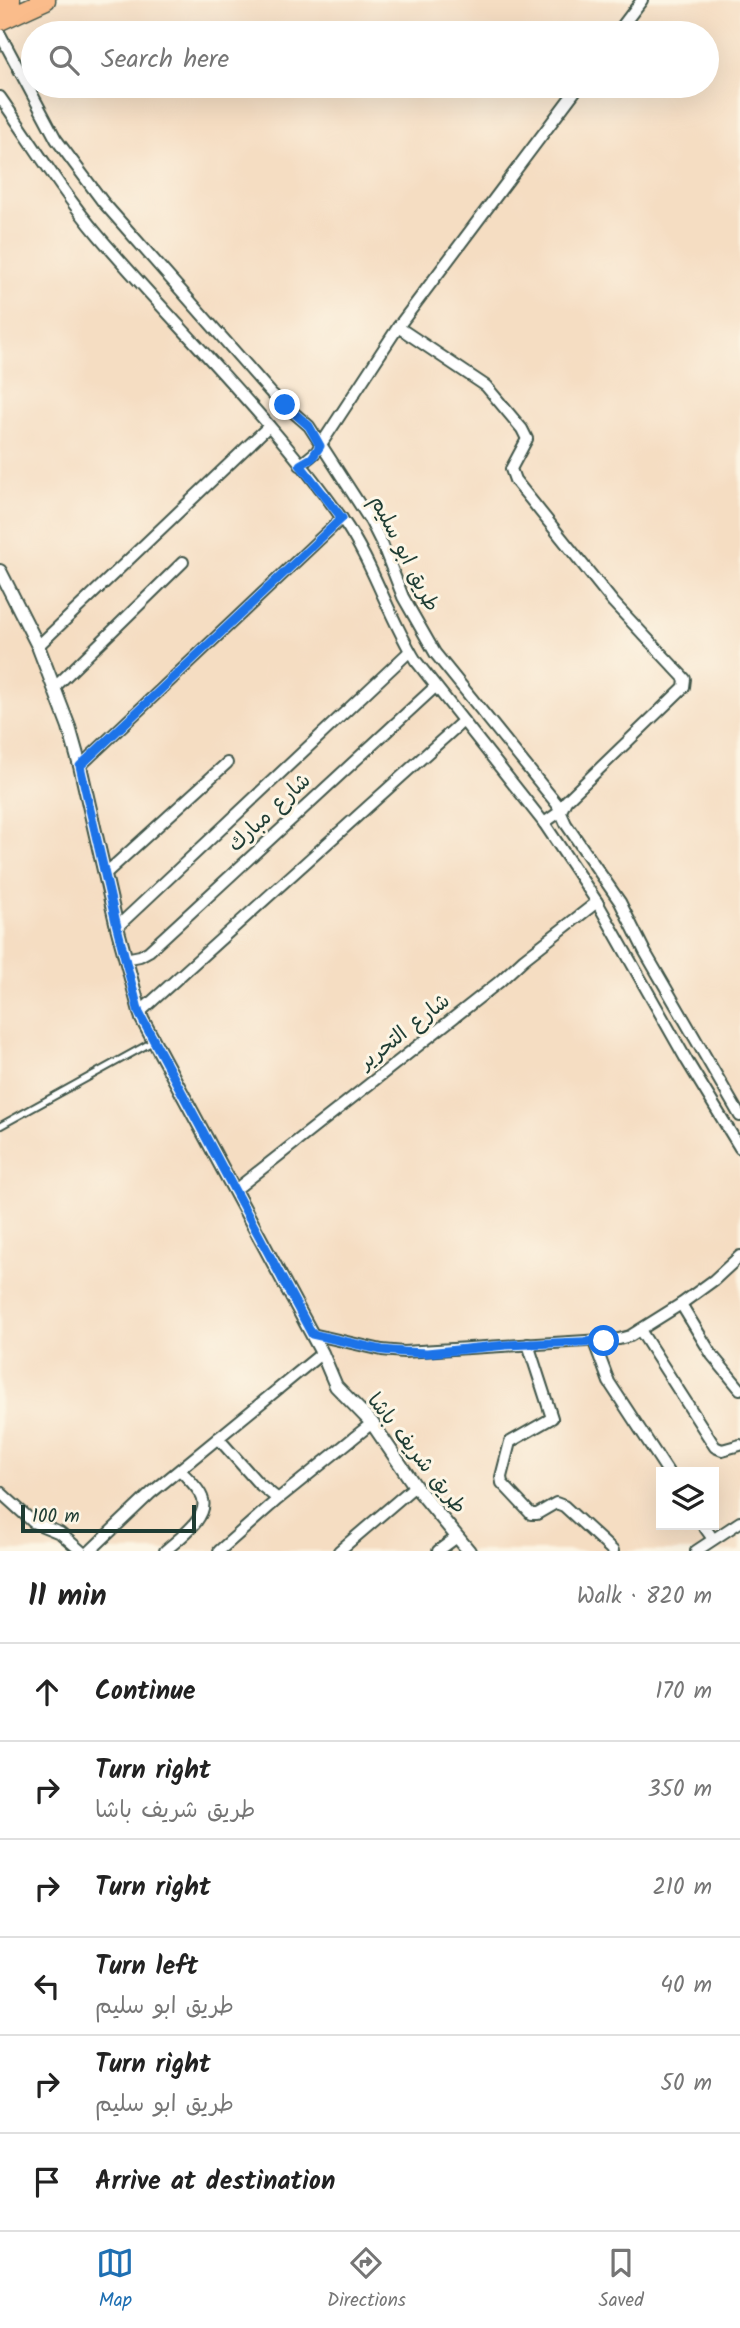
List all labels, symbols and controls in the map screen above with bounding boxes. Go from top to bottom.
search box [21,21,719,98]
text: Search here [101,39,229,81]
icon: search [45,41,83,79]
route end [269,389,300,420]
street label: طريق ابو سليم [361,490,447,618]
street label: شارع مبارك [221,765,319,861]
street label: شارع التحرير [351,986,458,1080]
route start [588,1325,619,1356]
street label: طريق شريف باشا [358,1386,474,1522]
map controls [656,1467,719,1530]
button: layers [656,1467,719,1530]
scale bar [21,1502,196,1534]
text: 100 m [32,1502,80,1532]
text: 11 min [28,1573,107,1621]
text: Walk · 820 m [577,1579,712,1615]
text: Continue [95,1671,196,1713]
icon: ahead [28,1673,66,1711]
text: 170 m [655,1674,712,1710]
text: Turn right [95,1750,211,1792]
icon: right [28,1771,66,1809]
text: 350 m [647,1772,712,1808]
text: طريق شريف باشا [95,1793,255,1829]
text: Turn right [95,1867,211,1909]
icon: right [28,1869,66,1907]
text: 210 m [652,1870,712,1906]
text: Turn left [95,1946,198,1988]
icon: left [28,1967,66,2005]
text: 40 m [660,1968,712,2004]
text: طريق ابو سليم [95,1989,234,2025]
text: Turn right [95,2044,211,2086]
icon: right [28,2065,66,2103]
text: 50 m [661,2066,712,2102]
text: طريق ابو سليم [95,2087,234,2123]
text: Arrive at destination [95,2161,335,2203]
icon: arrive [28,2163,66,2201]
tab: Map [96,2244,134,2316]
tab: Directions [327,2244,406,2316]
tab: Saved [599,2244,644,2316]

